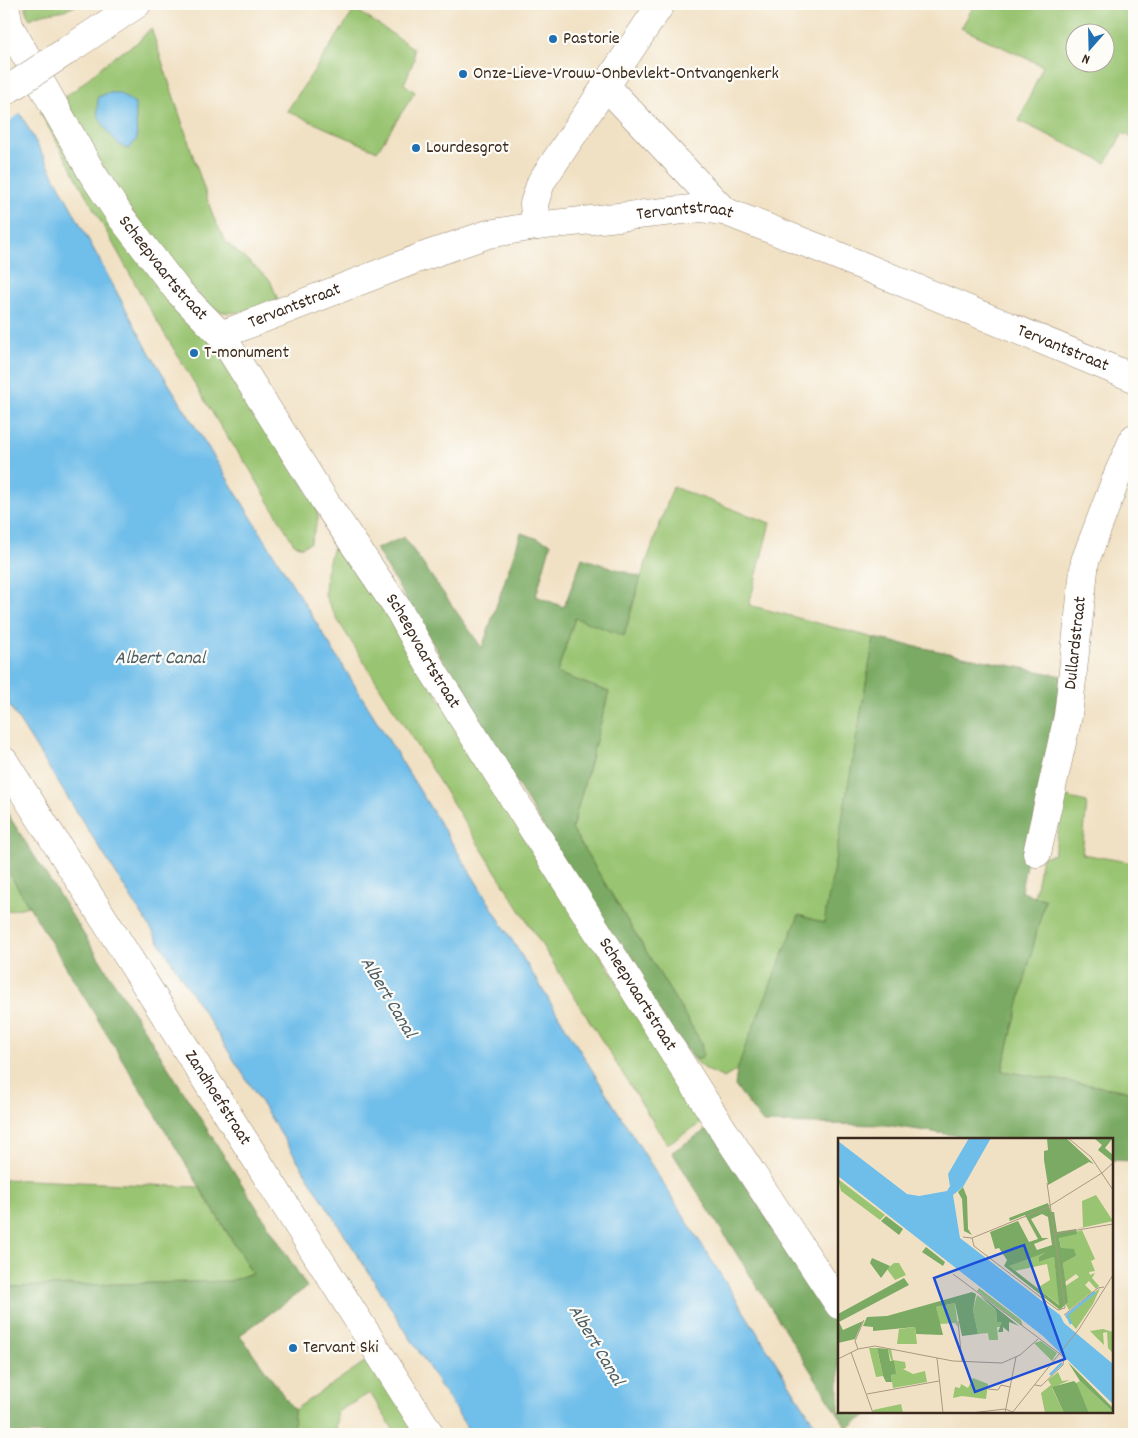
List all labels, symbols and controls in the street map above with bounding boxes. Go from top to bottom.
north arrow [1066,22,1116,72]
place label: Pastorie [563,27,620,52]
marker: Pastorie [547,33,559,45]
text: N [1079,48,1093,69]
place label: Onze-Lieve-Vrouw-Onbevlekt-Ontvangenkerk [473,62,779,87]
marker: Onze-Lieve-Vrouw-Onbevlekt-Ontvangenkerk [457,68,469,80]
place label: Lourdesgrot [426,136,509,161]
marker: Lourdesgrot [410,142,422,154]
street label: Tervantstraat [635,195,738,227]
street label: Scheepvaartstraat [112,210,213,327]
street label: Tervantstraat [245,277,345,336]
street label: Tervantstraat [1013,318,1113,379]
place label: T-monument [204,341,289,366]
marker: T-monument [188,347,200,359]
street label: Scheepvaartstraat [379,589,466,714]
street label: Dullardstraat [1058,595,1094,691]
water label: Albert Canal [115,646,207,673]
street label: Scheepvaartstraat [592,933,683,1056]
water label: Albert Canal [352,952,423,1045]
street label: Zandhoefstraat [178,1046,257,1151]
inset map [838,1138,1113,1413]
water label: Albert Canal [560,1300,631,1393]
place label: Tervant Ski [303,1336,378,1361]
marker: Tervant Ski [287,1342,299,1354]

